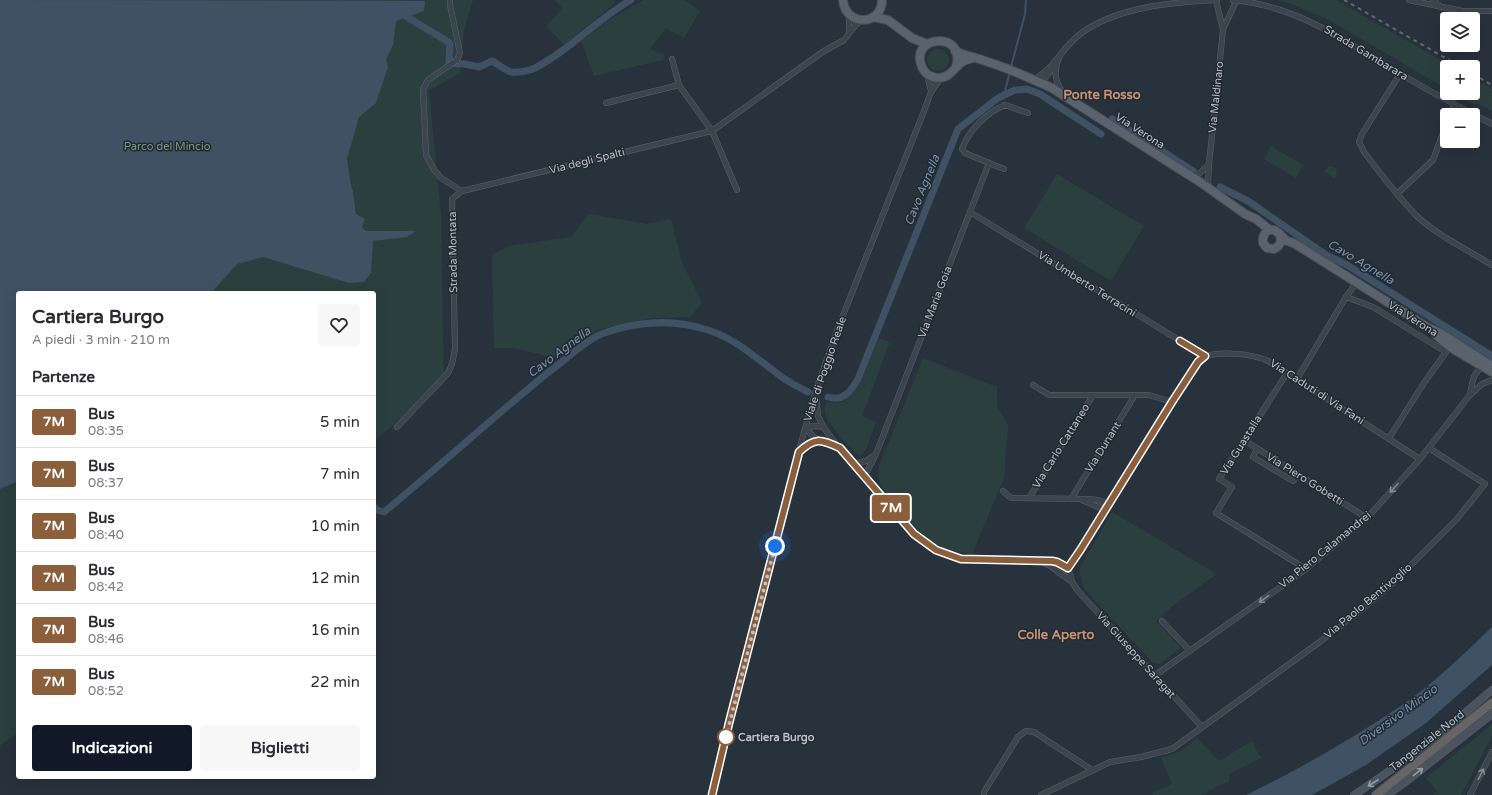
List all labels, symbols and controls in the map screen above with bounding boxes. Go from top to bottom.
map controls [1440,12,1480,148]
button: layers [1440,12,1480,52]
street label: Strada Gambarara [1322,23,1410,83]
street label: Via Maldinaro [1206,60,1226,134]
button: + [1440,60,1480,100]
district label: Ponte Rosso [1063,87,1141,103]
button: − [1440,108,1480,148]
street label: Via Verona [1113,110,1167,152]
park label: Parco del Mincio [124,140,211,153]
street label: Via degli Spalti [548,145,626,177]
water label: Cavo Agnella [901,152,943,227]
street label: Strada Montata [446,211,460,293]
water label: Cavo Agnella [1325,237,1397,287]
street label: Via Umberto Terracini [1035,248,1139,320]
street label: Via Maria Goia [915,264,955,340]
street label: Via Verona [1386,299,1440,339]
button: heart [318,304,360,346]
text: Cartiera Burgo [32,306,164,328]
street label: Viale di Poggio Reale [801,315,849,423]
water label: Cavo Agnella [525,324,593,380]
text: A piedi · 3 min · 210 m [32,332,170,348]
street label: Via Caduti di Via Fani [1267,357,1367,427]
text: Partenze [32,368,95,386]
street label: Via Carlo Cattaneo [1030,401,1093,491]
text: Bus [88,405,115,423]
text: 7M [43,413,65,430]
text: 5 min [320,413,360,431]
street label: Via Guastalla [1218,413,1264,477]
street label: Via Dunant [1082,419,1124,475]
text: 08:35 [88,423,124,439]
street label: Via Piero Gobetti [1264,450,1346,508]
text: Bus [88,457,115,475]
text: 7M [43,465,65,482]
text: 7 min [320,465,360,483]
text: 08:37 [88,475,124,491]
one-way arrow [1390,483,1399,493]
line badge: 7M [873,495,909,521]
text: 7M [880,499,902,516]
text: Bus [88,509,115,527]
street label: Via Piero Calamandrei [1276,509,1374,591]
text: 7M [43,517,65,534]
text: 10 min [311,517,360,535]
text: 08:40 [88,527,124,543]
your location [765,536,785,556]
street label: Via Paolo Bentivoglio [1322,560,1415,641]
text: Bus [88,561,115,579]
text: 7M [43,569,65,586]
text: 12 min [311,569,360,587]
text: 08:42 [88,579,124,595]
one-way arrow [1258,595,1269,603]
street label: Via Giuseppe Saragat [1094,609,1178,701]
text: Bus [88,613,115,631]
text: 7M [43,621,65,638]
text: 16 min [311,621,360,639]
district label: Colle Aperto [1018,627,1095,643]
text: 08:46 [88,631,124,647]
text: Bus [88,665,115,683]
text: 7M [43,673,65,690]
text: 22 min [311,673,360,691]
water label: Diversivo Mincio [1356,681,1440,748]
text: 08:52 [88,683,124,699]
street label: Tangenziale Nord [1387,708,1467,774]
button: Indicazioni [32,725,192,771]
button: Biglietti [200,725,360,771]
marker: Cartiera Burgo [717,728,735,746]
place label: Cartiera Burgo [738,731,815,745]
one-way arrow [1413,768,1424,776]
one-way arrow [1478,768,1485,780]
one-way arrow [1368,779,1379,787]

